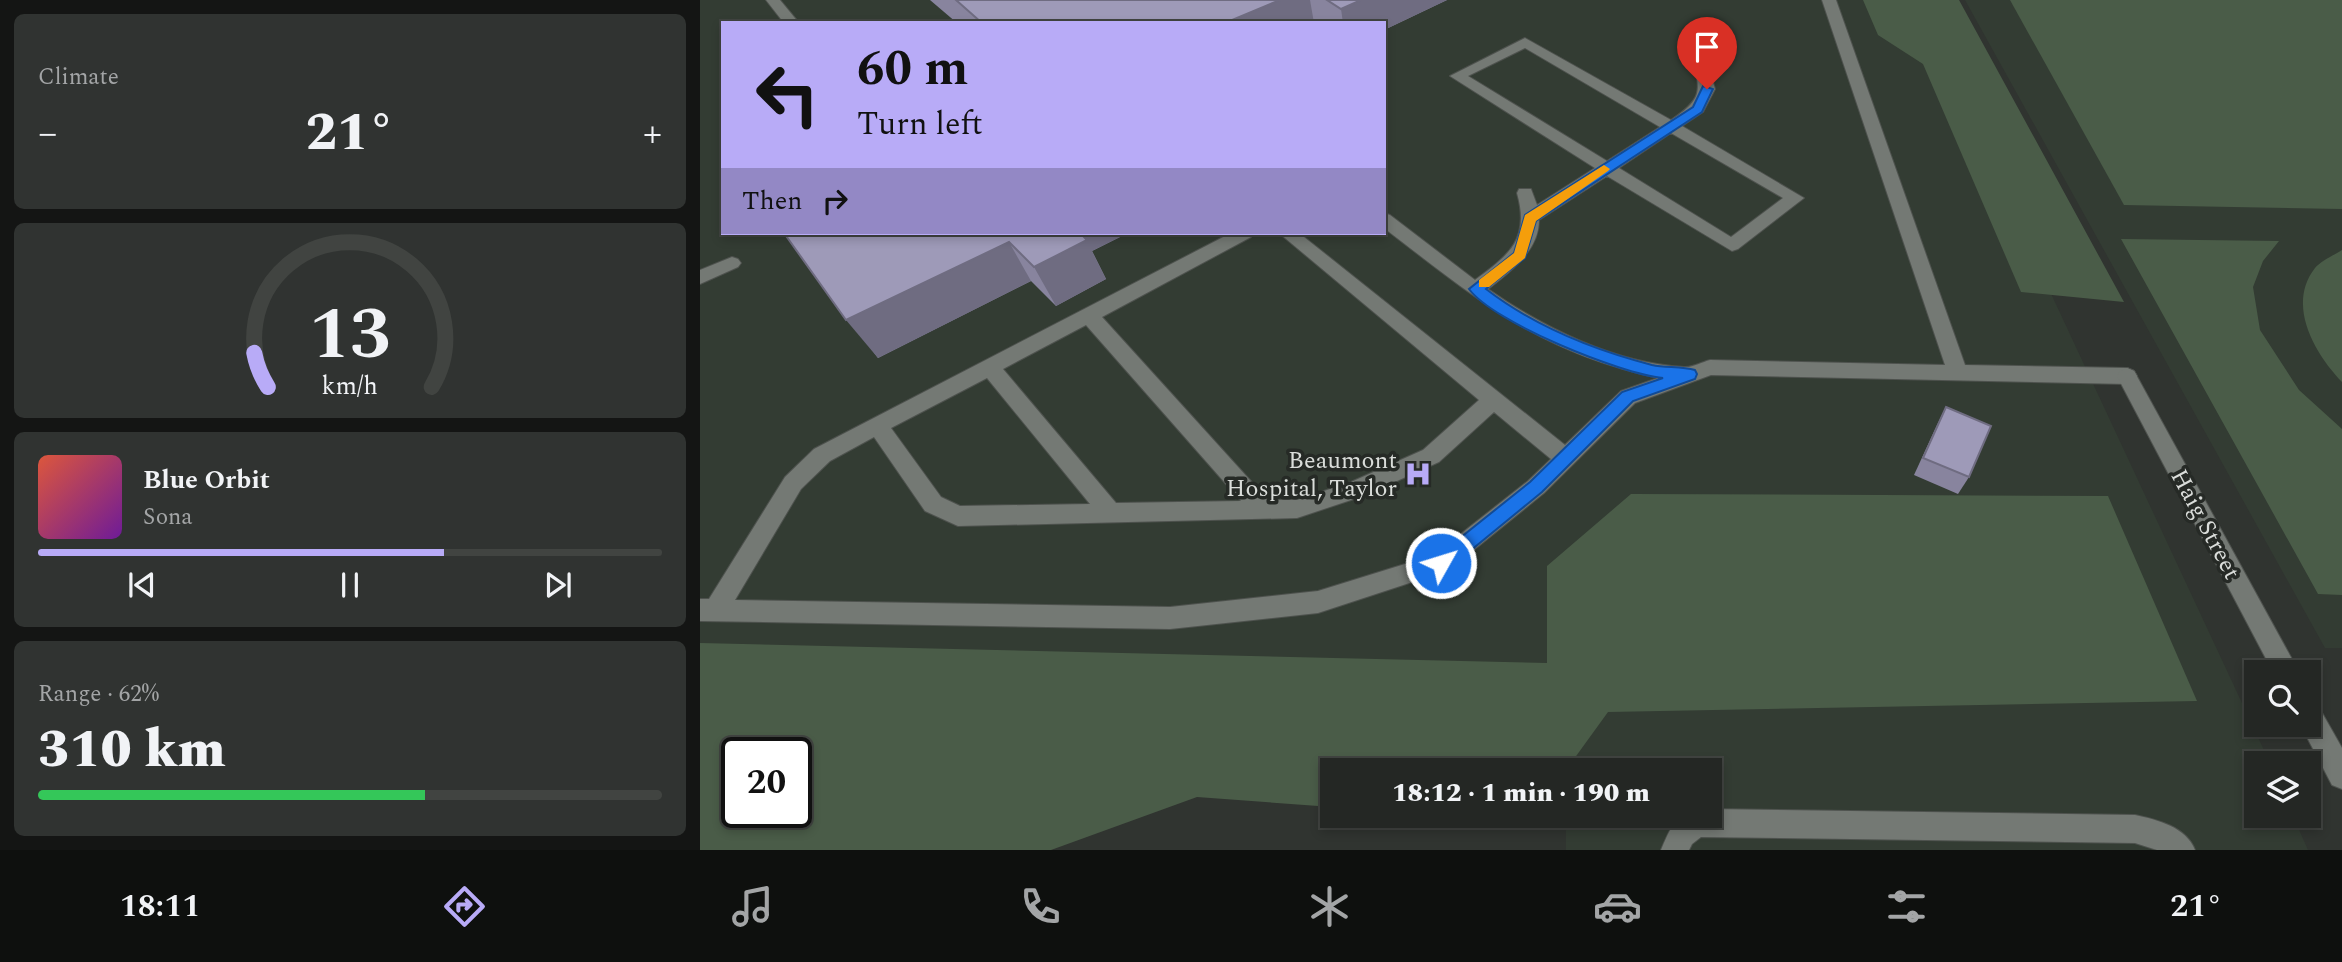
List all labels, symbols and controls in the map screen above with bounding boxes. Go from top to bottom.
pin [1677,17,1737,89]
icon: arrive [1688,28,1726,66]
text: 60 m [857,32,968,107]
icon: left [742,49,833,140]
text: Climate [38,60,119,95]
text: 21° [306,94,394,173]
text: Turn left [857,100,983,149]
text: − [38,105,57,163]
text: + [643,105,662,163]
text: Then [742,181,802,221]
icon: right [816,182,854,220]
text: 13 [309,280,391,391]
text: km/h [322,367,378,405]
place label: Beaumont Hospital, Taylor [1226,443,1397,507]
hospital icon: Beaumont Hospital, Taylor [1403,459,1433,489]
text: Blue Orbit [143,460,270,500]
street label: Haig Street [2161,463,2249,586]
text: Sona [143,500,193,535]
position arrow [1404,526,1478,600]
icon: previous [123,566,161,604]
icon: pause [331,566,369,604]
icon: next [539,566,577,604]
map controls [2244,660,2321,828]
button: search [2244,660,2321,737]
text: Range · 62% [38,677,159,712]
text: 310 km [38,711,226,790]
speed limit sign: 20 [721,737,812,828]
button: layers [2244,751,2321,828]
text: 18:12 · 1 min · 190 m [1392,773,1650,813]
text: 18:11 [120,882,200,931]
icon: directions [440,882,489,931]
icon: music [728,882,777,931]
icon: phone [1016,882,1065,931]
icon: climate [1305,882,1354,931]
icon: car [1593,882,1642,931]
icon: filters [1882,882,1931,931]
text: 21° [2170,882,2222,931]

